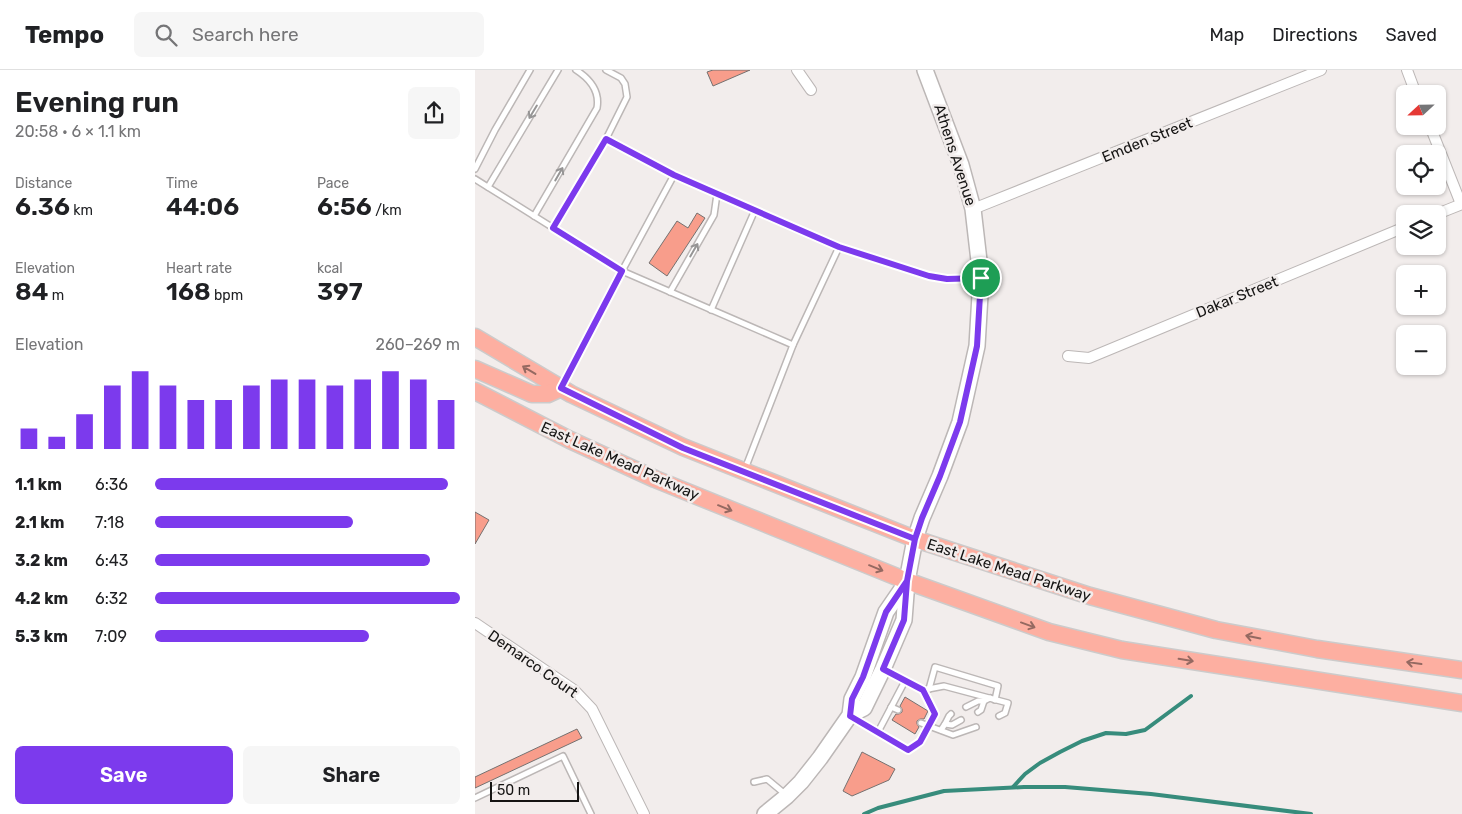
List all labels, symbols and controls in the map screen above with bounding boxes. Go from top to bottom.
search box [134,12,484,57]
text: Tempo [25,21,104,49]
icon: search [152,21,180,49]
text: Search here [192,23,299,46]
text: Map [1209,24,1244,46]
text: Directions [1272,24,1358,46]
text: Saved [1386,24,1437,46]
north arrow [1396,85,1446,135]
map controls [1396,85,1446,375]
text: Evening run [15,86,179,119]
button: share [408,87,460,139]
street label: Athens Avenue [930,102,980,208]
one-way arrow [528,104,538,118]
street label: Emden Street [1099,114,1195,166]
text: 20:58 · 6 × 1.1 km [15,122,141,141]
button: locate [1396,145,1446,195]
one-way arrow [554,167,564,181]
text: Distance [15,175,72,192]
text: Time [166,175,198,192]
text: Pace [317,175,349,192]
text: 6.36 [15,192,70,221]
text: 44:06 [166,192,239,221]
text: 6:56 [317,192,372,221]
text: km [70,202,93,219]
text: /km [372,202,402,219]
button: layers [1396,205,1446,255]
one-way arrow [690,243,700,257]
pin [960,257,1002,299]
text: Elevation [15,260,75,277]
text: Heart rate [166,260,232,277]
text: kcal [317,260,343,277]
icon: arrive [967,264,995,292]
button: + [1396,265,1446,315]
street label: Dakar Street [1193,272,1281,322]
text: 84 [15,277,48,306]
text: 168 [166,277,211,306]
text: 397 [317,277,363,306]
text: m [48,287,64,304]
text: bpm [211,287,243,304]
button: − [1396,325,1446,375]
text: Elevation [15,335,84,354]
text: 260–269 m [376,335,460,354]
one-way arrow [522,364,536,374]
street label: East Lake Mead Parkway [538,418,702,504]
text: 1.1 km [15,475,62,494]
text: 6:36 [95,475,128,494]
one-way arrow [717,503,732,513]
text: 2.1 km [15,513,64,532]
text: 7:18 [95,513,124,532]
street label: East Lake Mead Parkway [925,535,1093,605]
text: 3.2 km [15,551,68,570]
text: 6:43 [95,551,128,570]
one-way arrow [868,564,883,574]
text: 4.2 km [15,589,68,608]
text: 6:32 [95,589,128,608]
one-way arrow [1020,621,1035,630]
street label: Demarco Court [485,626,582,702]
text: 5.3 km [15,627,68,646]
text: 7:09 [95,627,127,646]
one-way arrow [1246,632,1262,642]
one-way arrow [1178,656,1194,666]
one-way arrow [1406,658,1422,668]
button: Save [15,746,233,804]
button: Share [243,746,460,804]
scale bar [490,779,579,802]
text: 50 m [497,782,530,799]

